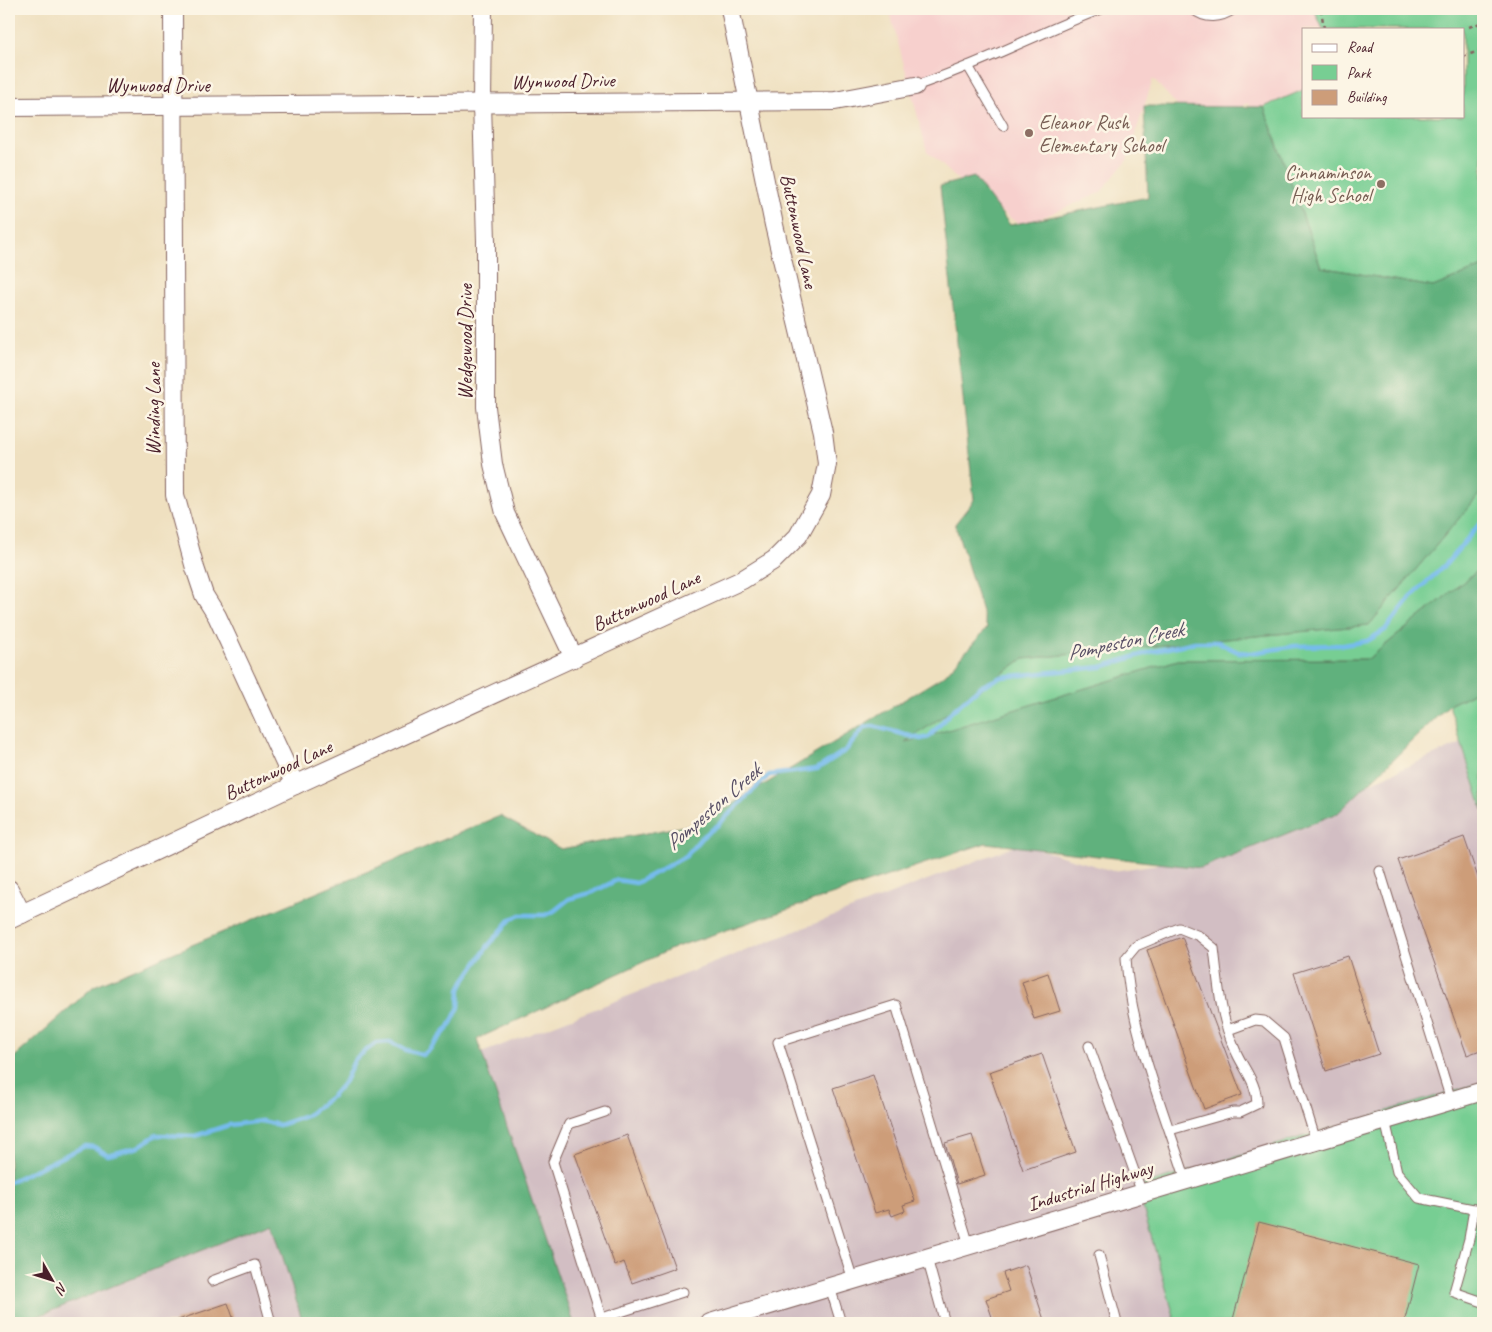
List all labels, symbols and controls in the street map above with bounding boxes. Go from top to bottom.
legend [1302,28,1464,118]
text: Road [1347,38,1374,57]
text: Park [1347,64,1372,83]
street label: Wynwood Drive [511,68,616,94]
street label: Wynwood Drive [106,73,211,98]
text: Building [1347,88,1387,107]
place label: Eleanor Rush Elementary School [1039,110,1167,158]
marker: Eleanor Rush Elementary School [1023,127,1035,139]
place label: Cinnaminson High School [1285,160,1375,208]
street label: Buttonwood Lane [775,172,824,292]
marker: Cinnaminson High School [1375,178,1387,190]
street label: Wedgewood Drive [453,283,478,400]
street label: Winding Lane [141,361,166,455]
street label: Buttonwood Lane [588,564,705,637]
water label: Pompeston Creek [1065,615,1189,666]
street label: Buttonwood Lane [220,733,337,806]
water label: Pompeston Creek [660,756,769,855]
street label: Industrial Highway [1024,1154,1158,1217]
north arrow [28,1254,78,1304]
text: N [51,1279,71,1298]

